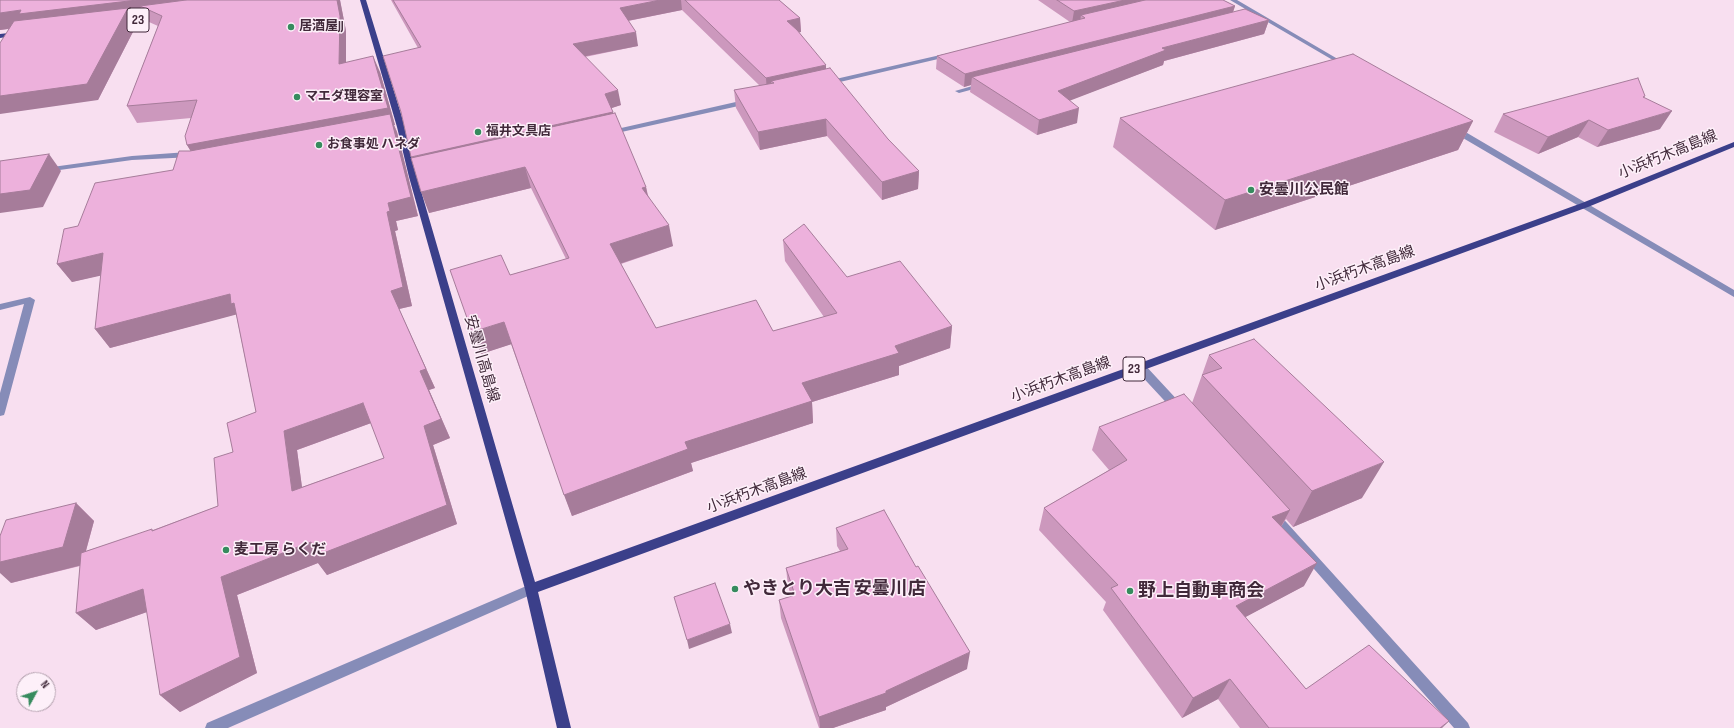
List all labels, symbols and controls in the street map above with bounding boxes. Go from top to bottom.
road number: 23 [127,8,149,32]
place label: 居酒屋JJ [299,19,344,35]
marker: 居酒屋JJ [286,22,296,32]
place label: マエダ理容室 [305,89,383,105]
marker: マエダ理容室 [292,92,302,102]
place label: 福井文具店 [486,124,551,140]
marker: 福井文具店 [473,127,483,137]
street label: 小浜朽木高島線 [1616,127,1720,183]
place label: お食事処 ハネダ [327,137,420,153]
marker: お食事処 ハネダ [314,140,324,150]
place label: 安曇川公民館 [1259,181,1349,199]
marker: 安曇川公民館 [1246,185,1256,195]
street label: 小浜朽木高島線 [1313,243,1417,295]
street label: 安曇川高島線 [460,313,502,405]
street label: 小浜朽木高島線 [1009,354,1113,406]
road number: 23 [1123,357,1145,381]
street label: 小浜朽木高島線 [705,465,809,517]
place label: 麦工房 らくだ [234,541,326,559]
marker: 麦工房 らくだ [221,545,231,555]
place label: やきとり大吉 安曇川店 [743,578,926,600]
place label: 野上自動車商会 [1138,580,1264,602]
marker: やきとり大吉 安曇川店 [730,584,740,594]
marker: 野上自動車商会 [1125,586,1135,596]
north arrow [16,672,56,712]
text: N [38,678,52,691]

